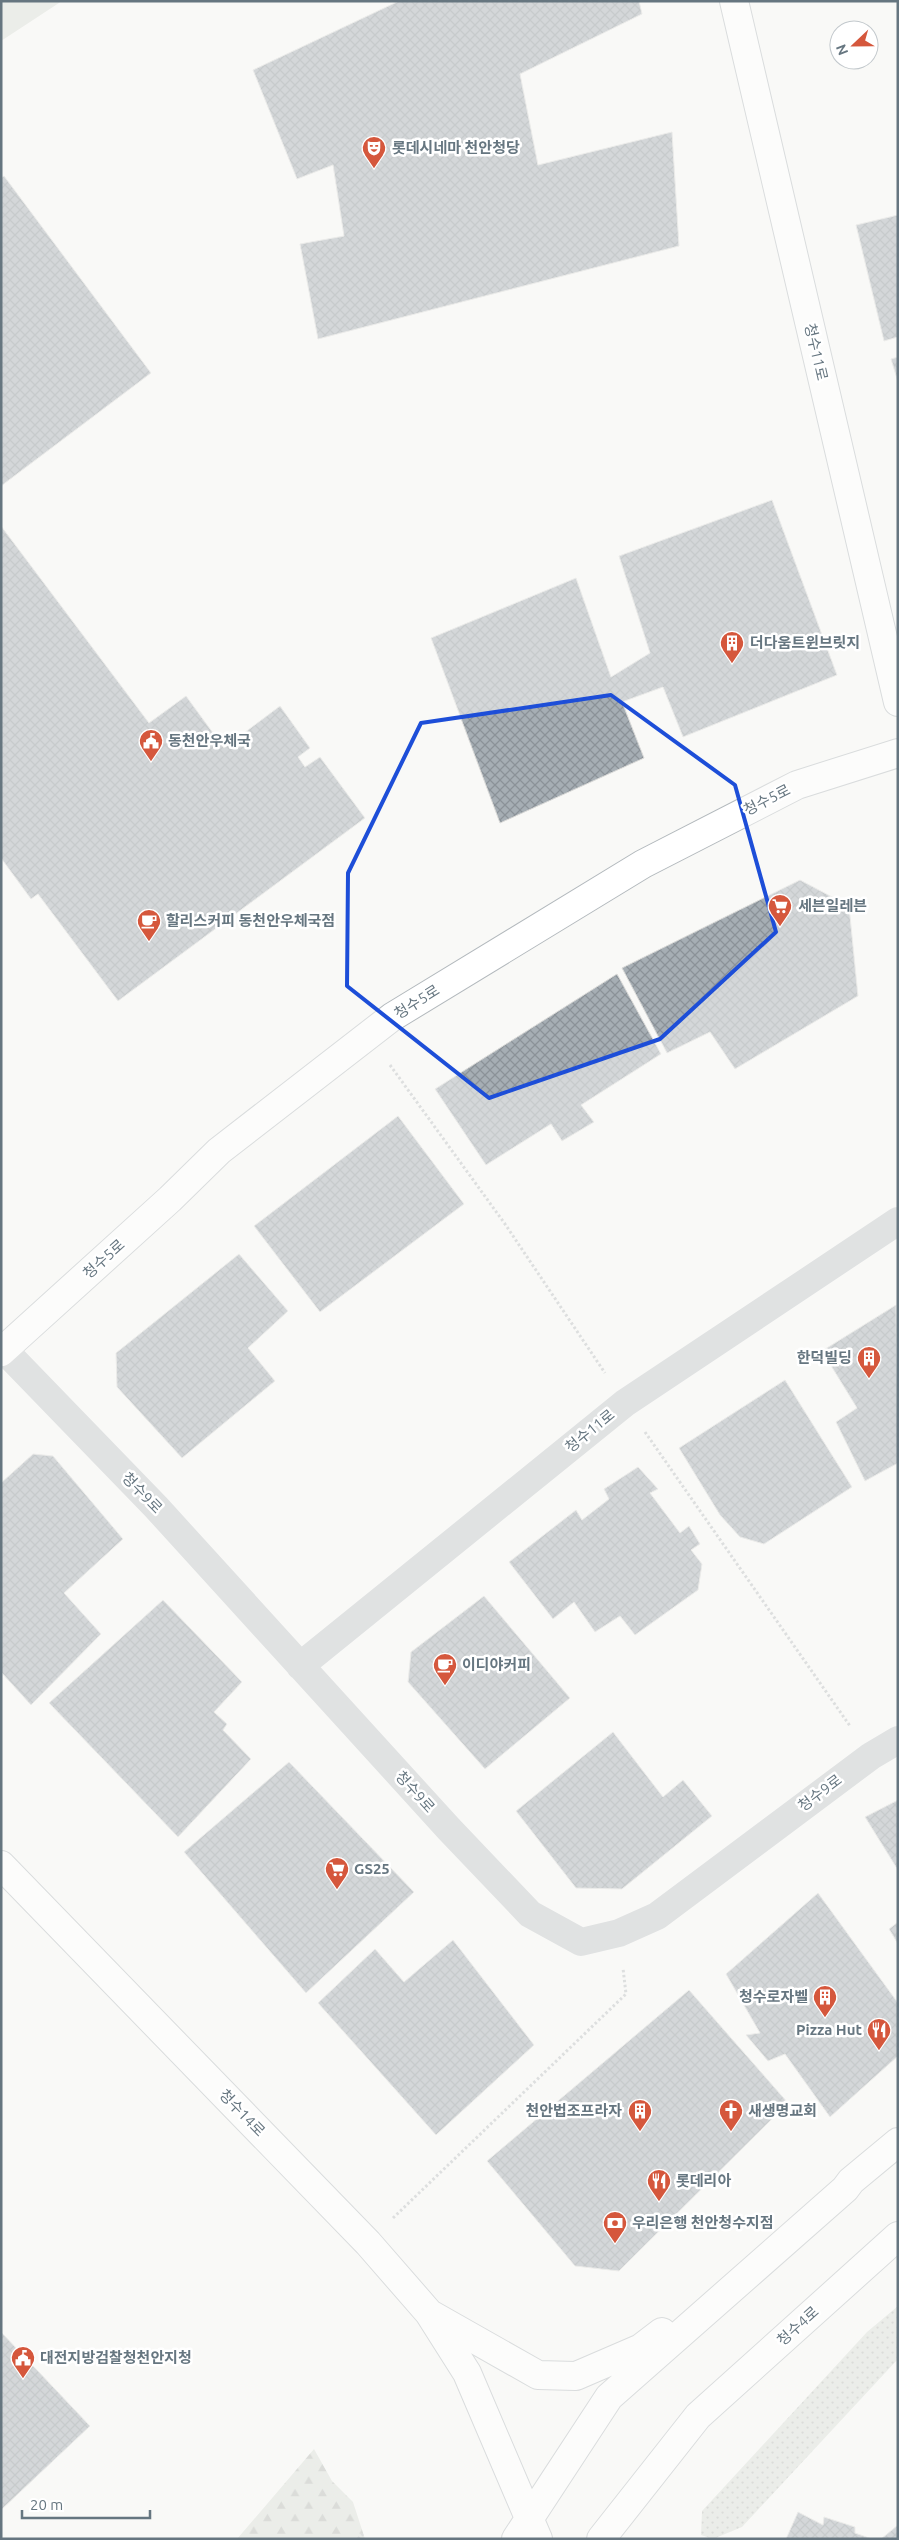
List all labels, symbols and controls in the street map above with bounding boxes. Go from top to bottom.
north arrow [829,20,879,70]
text: N [833,42,851,58]
theatre icon: 롯데시네마 천안청당 [361,135,387,169]
place label: 롯데시네마 천안청당 [392,139,520,156]
street label: 청수11로 [802,322,831,382]
building icon: 더다움트윈브릿지 [719,630,745,664]
place label: 더다움트윈브릿지 [750,634,860,651]
public building icon: 동천안우체국 [138,728,164,762]
place label: 동천안우체국 [168,732,251,749]
street label: 청수5로 [741,781,793,818]
supermarket icon: 세븐일레븐 [767,893,793,927]
place label: 세븐일레븐 [798,897,867,914]
cafe icon: 할리스커피 동천안우체국점 [136,908,162,942]
place label: 할리스커피 동천안우체국점 [166,912,335,929]
street label: 청수5로 [391,981,442,1022]
street label: 청수5로 [79,1236,128,1282]
building icon: 한덕빌딩 [856,1345,882,1379]
place label: 한덕빌딩 [797,1349,852,1366]
street label: 청수11로 [562,1406,618,1456]
street label: 청수9로 [119,1469,166,1516]
cafe icon: 이디야커피 [432,1652,458,1686]
place label: 이디야커피 [462,1656,531,1673]
street label: 청수9로 [392,1767,438,1816]
street label: 청수9로 [795,1771,845,1814]
supermarket icon: GS25 [324,1856,350,1890]
place label: GS25 [354,1860,390,1877]
building icon: 청수로자벨 [812,1984,838,2018]
place label: 청수로자벨 [739,1988,808,2005]
restaurant icon: Pizza Hut [866,2017,892,2051]
place label: Pizza Hut [796,2021,863,2038]
street label: 청수14로 [216,2086,269,2140]
building icon: 천안법조프라자 [627,2098,653,2132]
church icon: 새생명교회 [718,2098,744,2132]
place label: 천안법조프라자 [525,2102,622,2119]
place label: 새생명교회 [748,2102,817,2119]
restaurant icon: 롯데리아 [646,2168,672,2202]
place label: 롯데리아 [676,2172,731,2189]
bank icon: 우리은행 천안청수지점 [602,2210,628,2244]
place label: 우리은행 천안청수지점 [632,2214,774,2231]
street label: 청수4로 [773,2303,822,2349]
public building icon: 대전지방검찰청천안지청 [10,2345,36,2379]
place label: 대전지방검찰청천안지청 [40,2349,192,2366]
scale bar [22,2488,150,2520]
text: 20 m [30,2496,63,2513]

